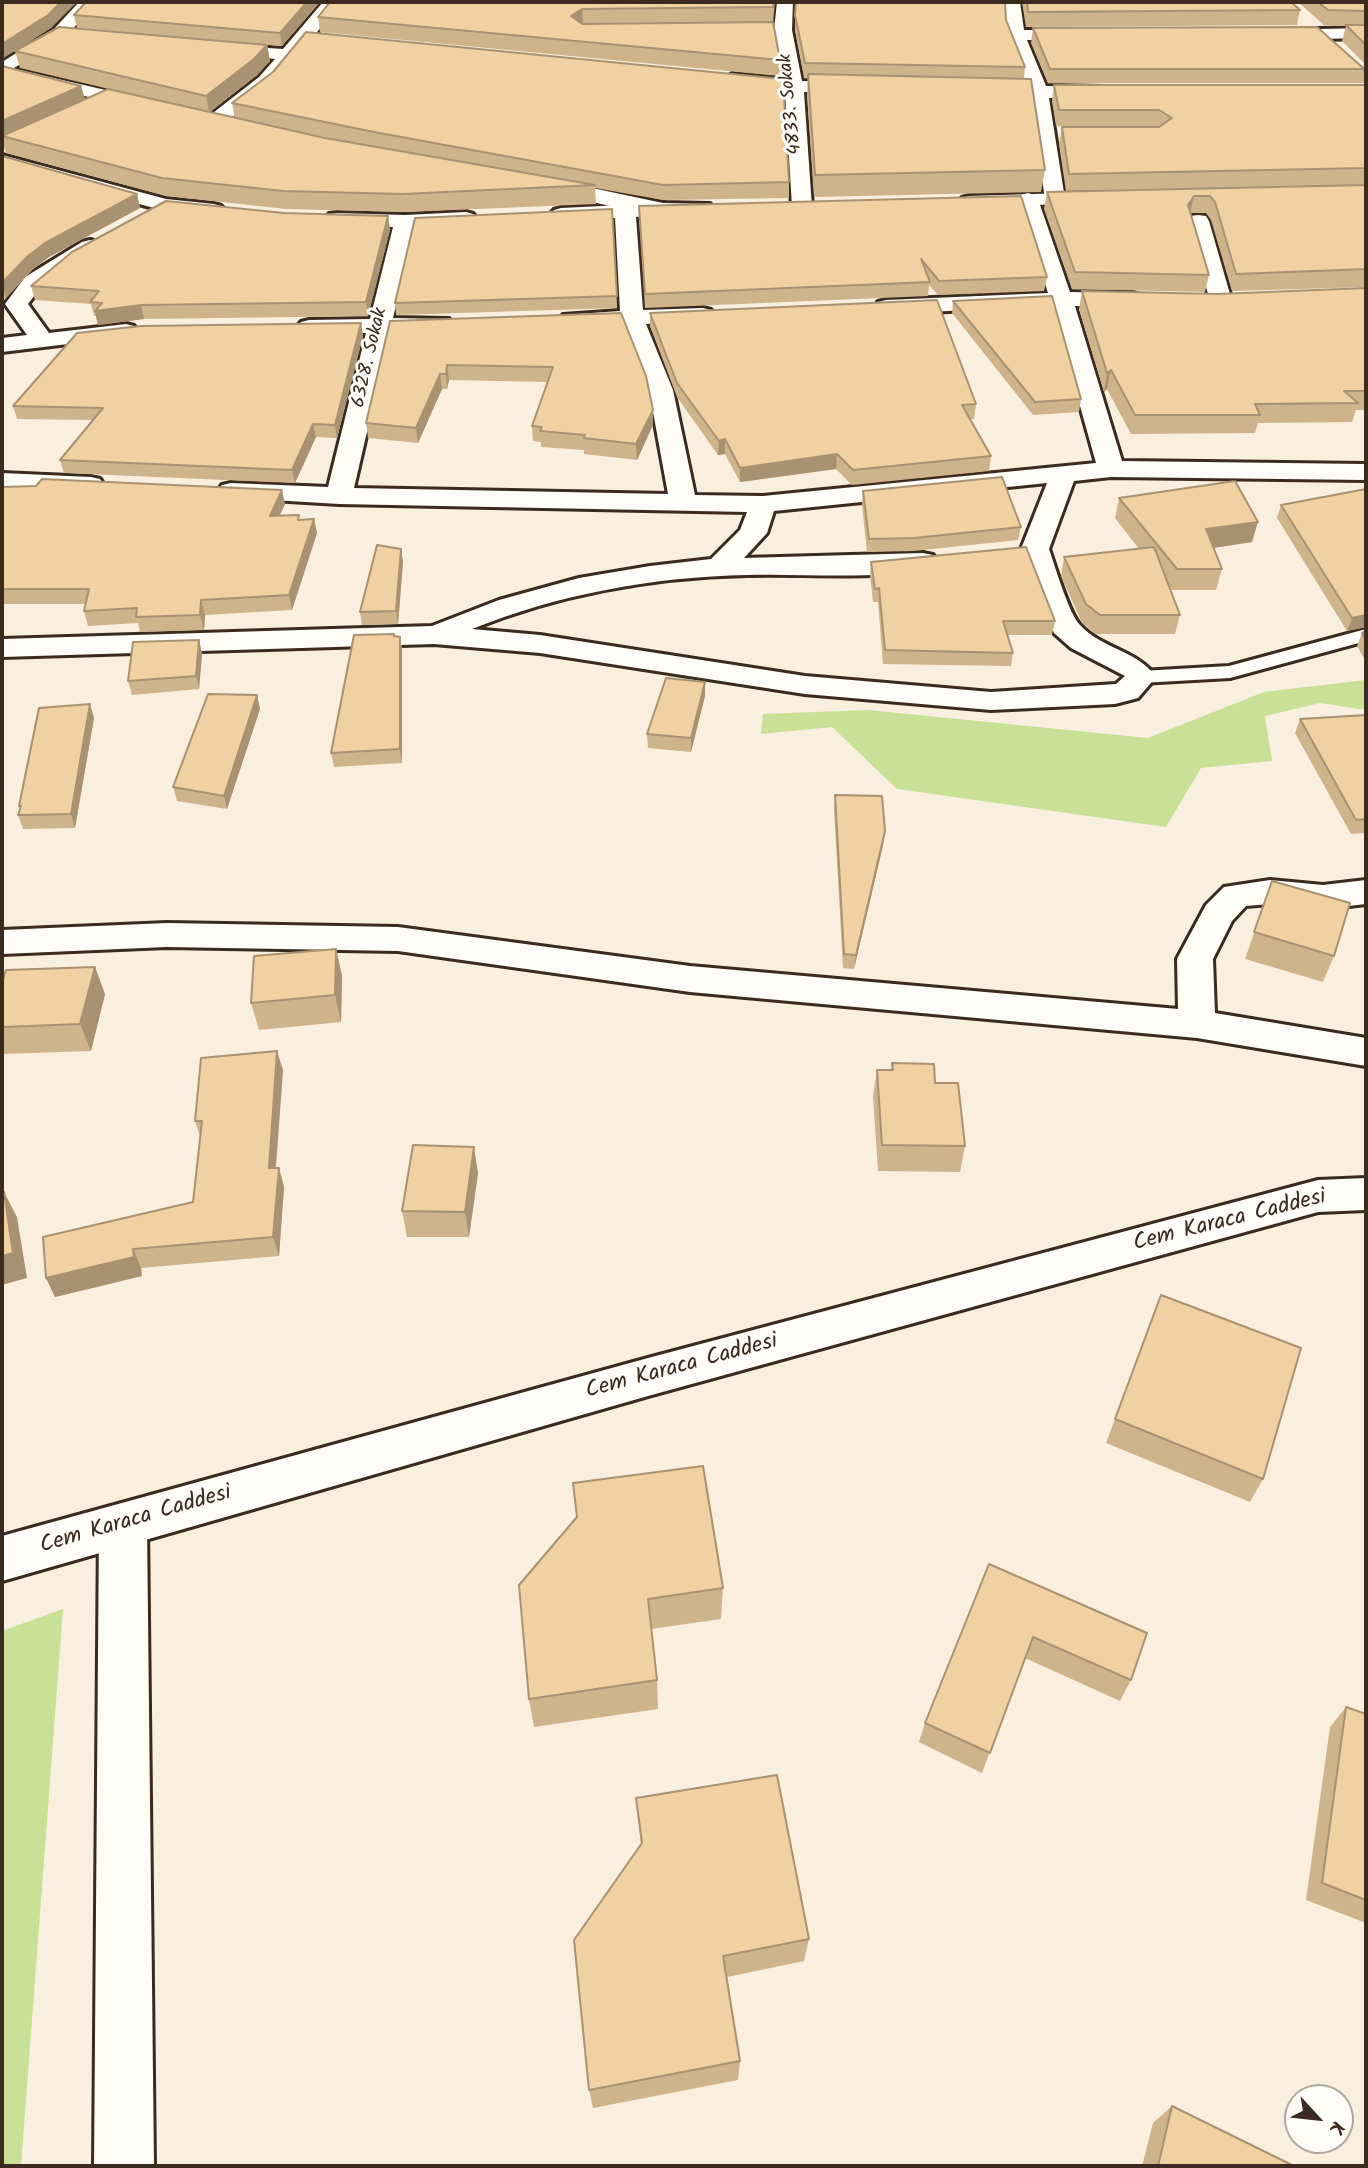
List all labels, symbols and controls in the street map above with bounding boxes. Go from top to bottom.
street label: 4833. Sokak [775,53,809,155]
street label: 6328. Sokak [348,306,394,410]
street label: Cem Karaca Caddesi [1131,1185,1329,1259]
street label: Cem Karaca Caddesi [583,1329,781,1407]
street label: Cem Karaca Caddesi [37,1480,235,1562]
north arrow [1284,2084,1354,2154]
text: K [1320,2116,1352,2140]

